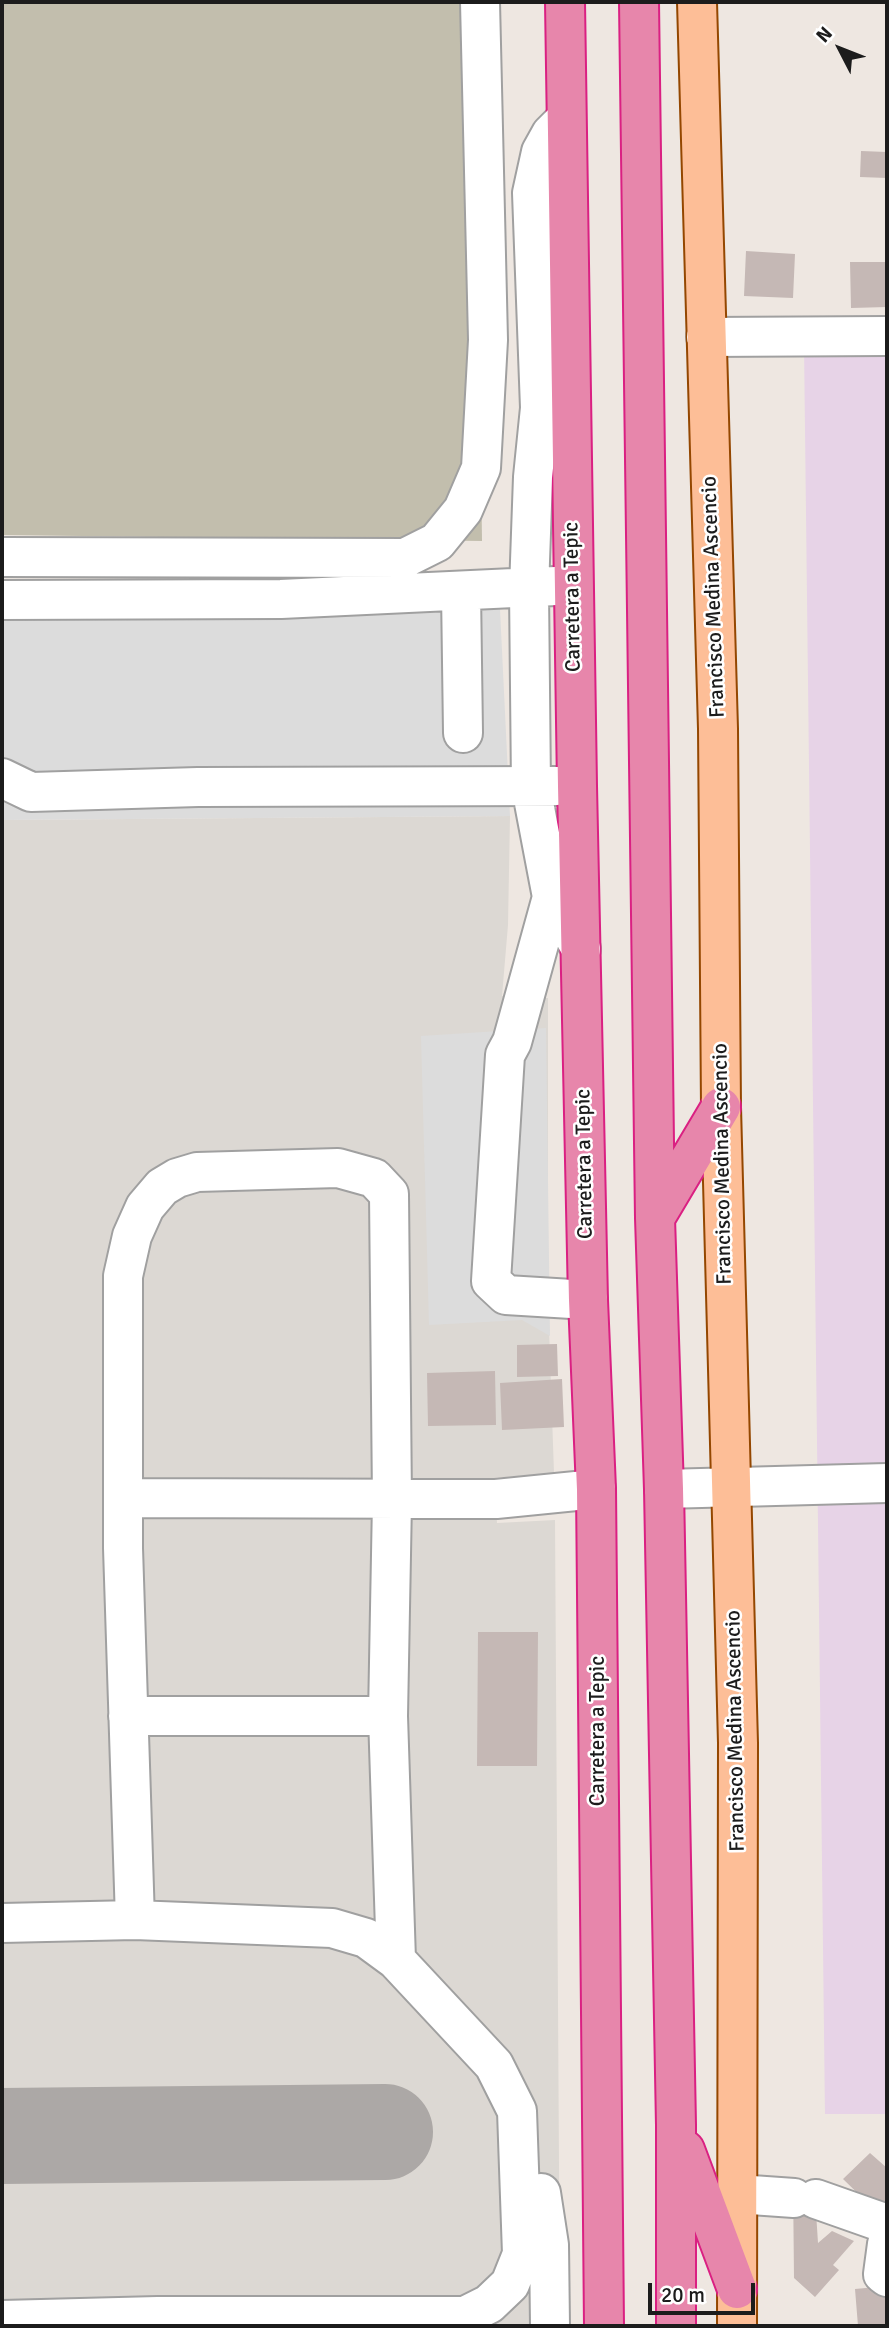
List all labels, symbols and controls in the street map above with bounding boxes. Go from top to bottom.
north arrow [805,14,875,84]
text: N [811,22,838,48]
street label: Francisco Medina Ascencio [697,476,731,718]
street label: Carretera a Tepic [559,522,587,672]
street label: Francisco Medina Ascencio [708,1043,738,1285]
street label: Carretera a Tepic [571,1089,599,1239]
street label: Francisco Medina Ascencio [721,1610,751,1852]
street label: Carretera a Tepic [585,1656,611,1806]
scale bar [651,2268,758,2312]
text: 20 m [661,2282,705,2308]

